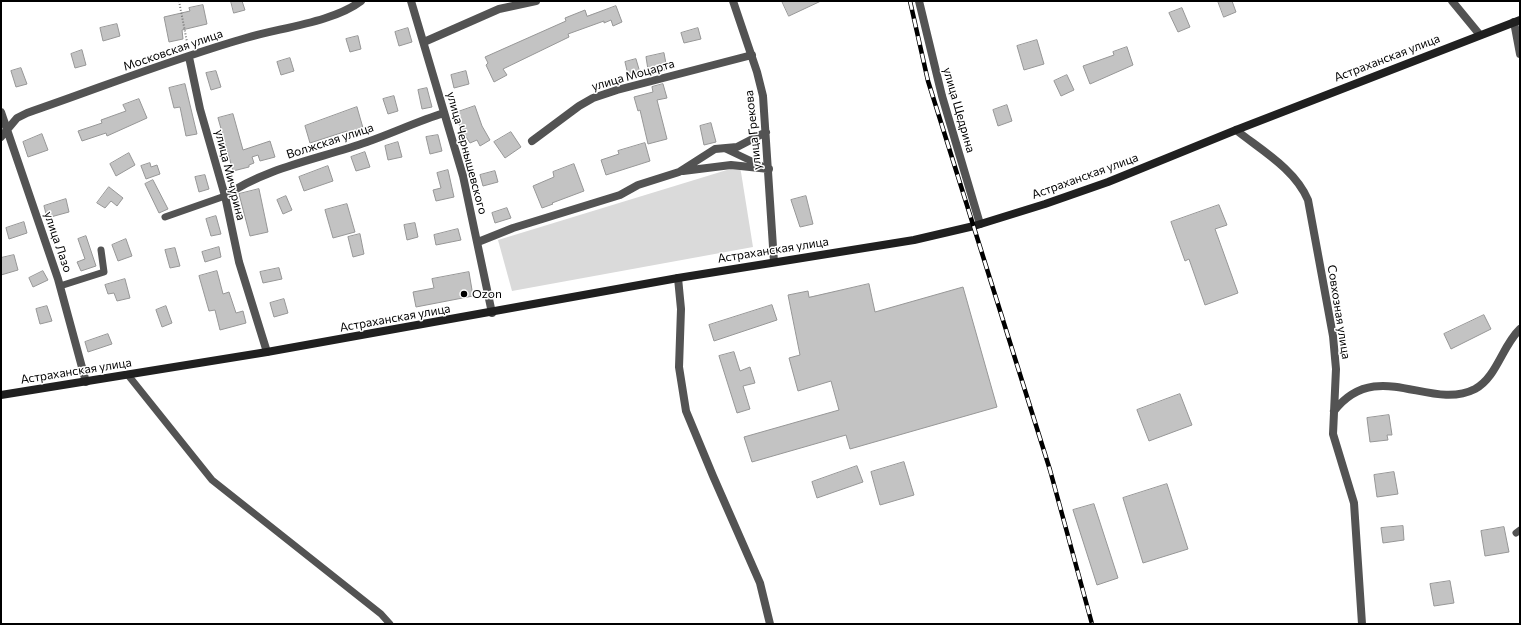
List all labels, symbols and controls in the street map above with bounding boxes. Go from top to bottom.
street label: Московская улица [121,26,225,74]
street label: Астраханская улица [1332,31,1442,85]
street label: улица Моцарта [590,56,676,94]
street label: улица Щедрина [940,66,978,154]
street label: улица Грекова [742,89,764,171]
street label: улица Чернышевского [444,90,490,216]
street label: Волжская улица [284,120,376,162]
street label: улица Мичурина [212,128,248,222]
street label: Астраханская улица [1030,150,1140,202]
street label: улица Лазо [41,210,75,274]
street label: Астраханская улица [716,234,830,266]
street label: Совхозная улица [1324,264,1354,360]
place label: Ozon [472,287,502,301]
marker: Ozon [459,289,469,299]
street label: Астраханская улица [338,301,452,335]
street label: Астраханская улица [19,355,133,387]

